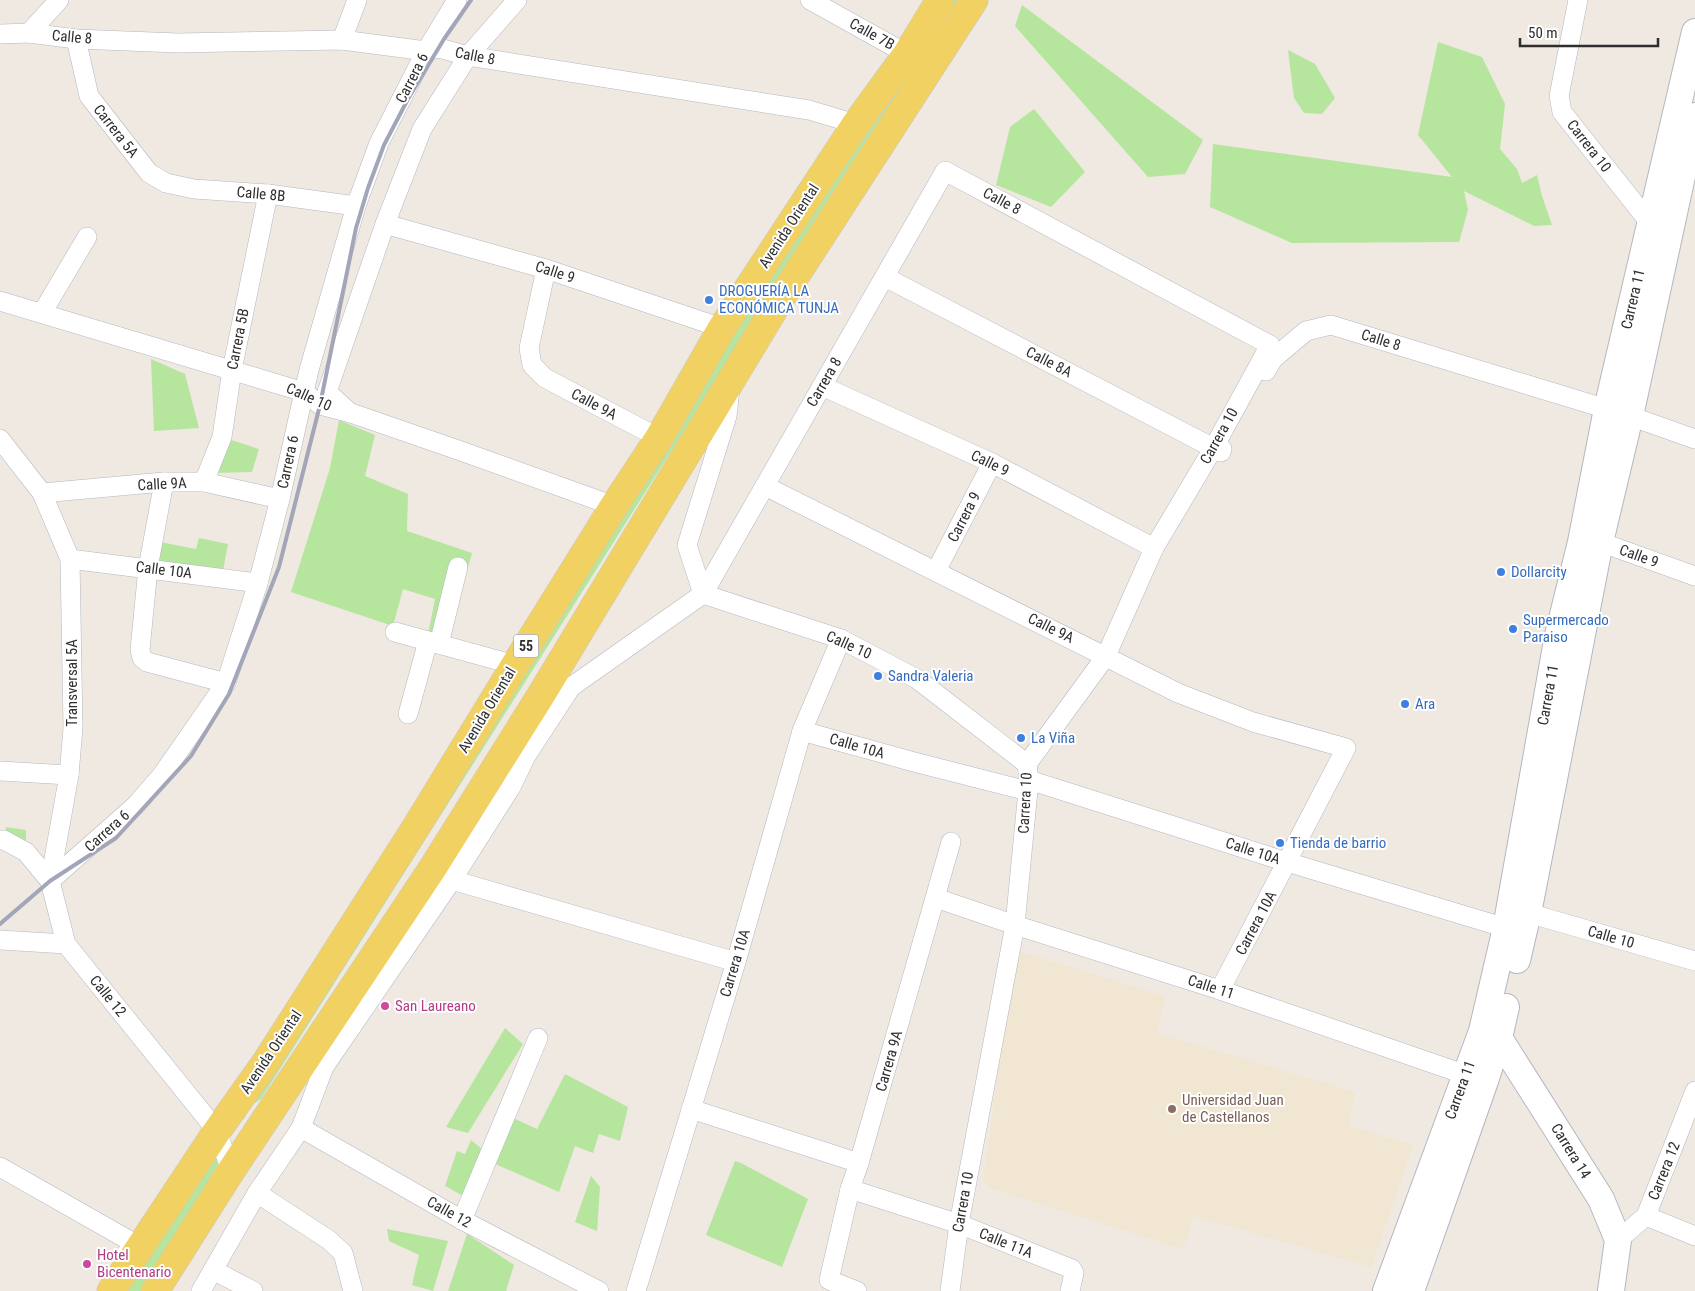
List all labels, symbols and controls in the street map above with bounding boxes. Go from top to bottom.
street label: Calle 7B [846,14,898,54]
scale bar [1520,15,1658,47]
text: 50 m [1528,24,1558,42]
street label: Calle 8 [51,26,93,48]
street label: Calle 8 [453,43,497,69]
street label: Carrera 6 [392,50,432,106]
street label: Carrera 5A [90,101,143,162]
street label: Carrera 10 [1563,116,1615,176]
street label: Avenida Oriental [755,181,823,271]
street label: Calle 8B [236,183,286,205]
street label: Calle 8 [980,184,1024,218]
street label: Calle 9 [533,257,577,287]
street label: Carrera 11 [1617,267,1649,331]
place label: DROGUERÍA LA ECONÓMICA TUNJA [719,282,839,317]
marker: DROGUERÍA LA ECONÓMICA TUNJA [703,294,715,306]
street label: Carrera 5B [223,307,253,371]
street label: Calle 8 [1359,325,1403,355]
street label: Calle 8A [1023,343,1075,381]
street label: Carrera 8 [803,354,845,410]
street label: Calle 10 [283,379,335,415]
street label: Calle 9A [568,385,620,424]
street label: Carrera 10 [1196,405,1242,467]
street label: Carrera 6 [274,434,302,490]
street label: Calle 9 [968,446,1012,480]
street label: Calle 9A [137,474,187,494]
street label: Carrera 9 [944,489,984,545]
street label: Calle 9 [1617,541,1661,571]
street label: Calle 10A [135,558,193,582]
place label: Dollarcity [1511,563,1567,581]
marker: Dollarcity [1495,566,1507,578]
street label: Calle 9A [1025,609,1077,647]
place label: Supermercado Paraiso [1523,611,1609,646]
marker: Supermercado Paraiso [1507,623,1519,635]
street label: Calle 10 [823,627,875,663]
road number: 55 [514,634,538,658]
street label: Transversal 5A [63,639,81,727]
street label: Carrera 11 [1534,663,1562,727]
street label: Avenida Oriental [454,664,520,756]
place label: Sandra Valeria [888,667,974,685]
marker: Sandra Valeria [872,670,884,682]
place label: Ara [1415,695,1435,713]
marker: Ara [1399,698,1411,710]
place label: La Viña [1031,729,1075,747]
street label: Calle 10A [827,730,887,763]
marker: La Viña [1015,732,1027,744]
street label: Carrera 10 [1014,772,1036,834]
street label: Carrera 6 [81,806,133,856]
street label: Calle 10A [1223,834,1283,868]
place label: Tienda de barrio [1290,834,1386,852]
marker: Tienda de barrio [1274,837,1286,849]
street label: Carrera 10A [1232,888,1281,958]
street label: Calle 10 [1586,922,1636,952]
street label: Carrera 10A [716,927,754,999]
street label: Calle 11 [1185,971,1237,1003]
street label: Calle 12 [86,972,130,1020]
place label: San Laureano [395,997,476,1015]
marker: San Laureano [379,1000,391,1012]
street label: Avenida Oriental [236,1007,306,1097]
street label: Carrera 9A [872,1028,906,1094]
street label: Carrera 11 [1441,1058,1479,1122]
place label: Universidad Juan de Castellanos [1182,1091,1284,1126]
marker: Universidad Juan de Castellanos [1166,1103,1178,1115]
street label: Carrera 14 [1547,1120,1595,1182]
street label: Carrera 12 [1644,1139,1684,1203]
street label: Carrera 10 [949,1170,977,1234]
street label: Calle 12 [424,1193,474,1231]
street label: Calle 11A [976,1224,1036,1262]
place label: Hotel Bicentenario [97,1246,171,1281]
marker: Hotel Bicentenario [81,1258,93,1270]

